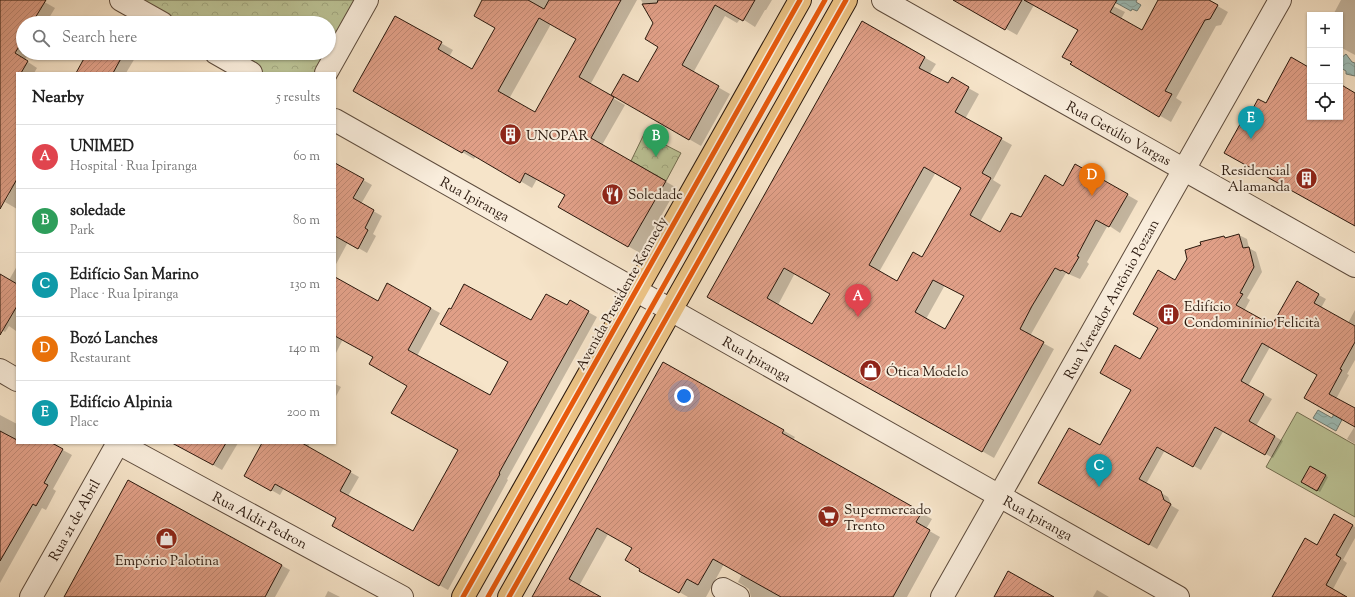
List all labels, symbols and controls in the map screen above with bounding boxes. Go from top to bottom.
map controls [1307,12,1343,120]
button: + [1307,12,1343,48]
search box [16,16,336,60]
icon: search [30,27,52,49]
text: Search here [62,28,137,49]
button: − [1307,48,1343,84]
button: locate [1307,84,1343,120]
text: Nearby [32,86,84,110]
text: 5 results [276,89,320,107]
street label: Rua Getúlio Vargas [1062,98,1174,172]
pin: E [1238,106,1264,139]
building icon: UNOPAR [498,122,524,148]
pin: B [643,124,669,157]
place label: UNOPAR [526,127,589,147]
text: UNIMED [70,137,134,158]
text: A [40,148,50,166]
text: 60 m [293,148,320,166]
text: Hospital · Rua Ipiranga [70,158,197,176]
place label: Residencial Alamanda [1221,162,1291,198]
pin: D [1079,163,1105,196]
building icon: Residencial Alamanda [1293,165,1319,191]
street label: Rua Ipiranga [436,173,513,228]
restaurant icon: Soledade [599,181,625,207]
place label: Soledade [628,186,683,206]
text: soledade [70,201,126,222]
text: B [41,212,49,230]
text: 80 m [293,212,320,230]
street label: Avenida Presidente Kennedy [572,213,673,374]
street label: Rua Vereador Antônio Pozzan [1060,216,1165,384]
text: Park [70,222,95,240]
text: Edifício San Marino [70,265,199,286]
text: C [40,276,50,294]
text: 130 m [290,276,320,294]
pin: A [845,284,871,317]
text: Place · Rua Ipiranga [70,286,179,304]
place label: Edifício Condominínio Felicità [1184,298,1321,334]
building icon: Edifício Condominínio Felicità [1156,301,1182,327]
text: Bozó Lanches [70,329,158,350]
street label: Rua Ipiranga [718,333,795,389]
text: D [40,340,50,358]
text: 140 m [289,340,320,358]
text: Restaurant [70,350,131,368]
shop icon: Ótica Modelo [857,358,883,384]
place label: Ótica Modelo [886,363,969,383]
your location [674,386,694,406]
text: Edifício Alpinia [70,393,172,414]
text: E [41,404,49,422]
text: 200 m [287,404,320,422]
text: Place [70,414,99,432]
pin: C [1086,454,1112,487]
street label: Rua 21 de Abril [45,476,107,565]
street label: Rua Aldir Pedron [208,488,310,555]
street label: Rua Ipiranga [999,492,1076,547]
place label: Supermercado Trento [844,501,932,537]
supermarket icon: Supermercado Trento [815,504,841,530]
shop icon: Empório Palotina [154,525,180,551]
place label: Empório Palotina [115,552,220,572]

